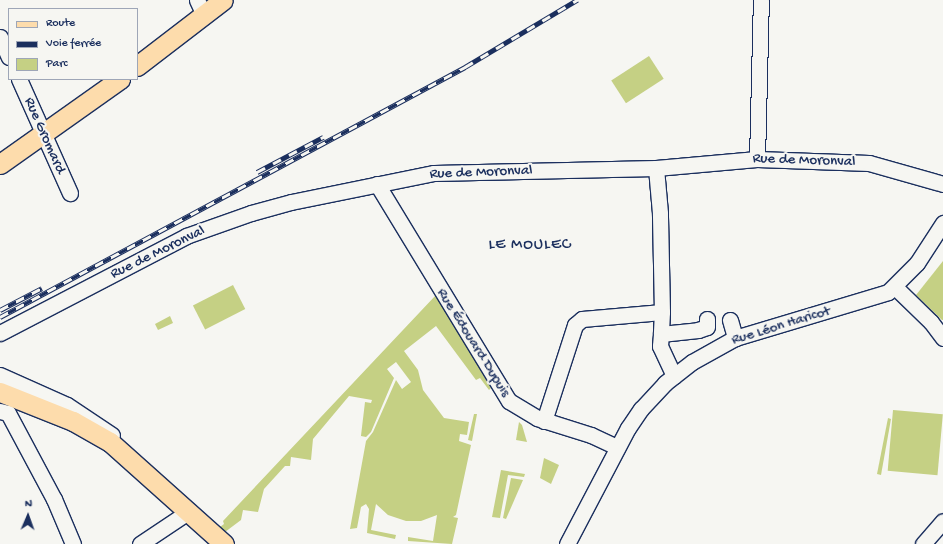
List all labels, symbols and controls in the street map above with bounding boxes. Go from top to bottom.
legend [8,8,138,80]
text: Route [46,17,75,31]
text: Voie ferrée [46,37,101,51]
text: Parc [46,57,68,71]
street label: Rue Gromard [19,95,69,177]
street label: Rue de Moronval [752,150,856,172]
street label: Rue de Moronval [429,162,533,184]
street label: Rue de Moronval [108,222,208,284]
district label: LE MOULEC [488,236,572,256]
street label: Rue Édouard Dupuis [432,285,514,401]
street label: Rue Léon Haricot [729,302,833,350]
north arrow [8,496,48,536]
text: N [25,498,32,510]

